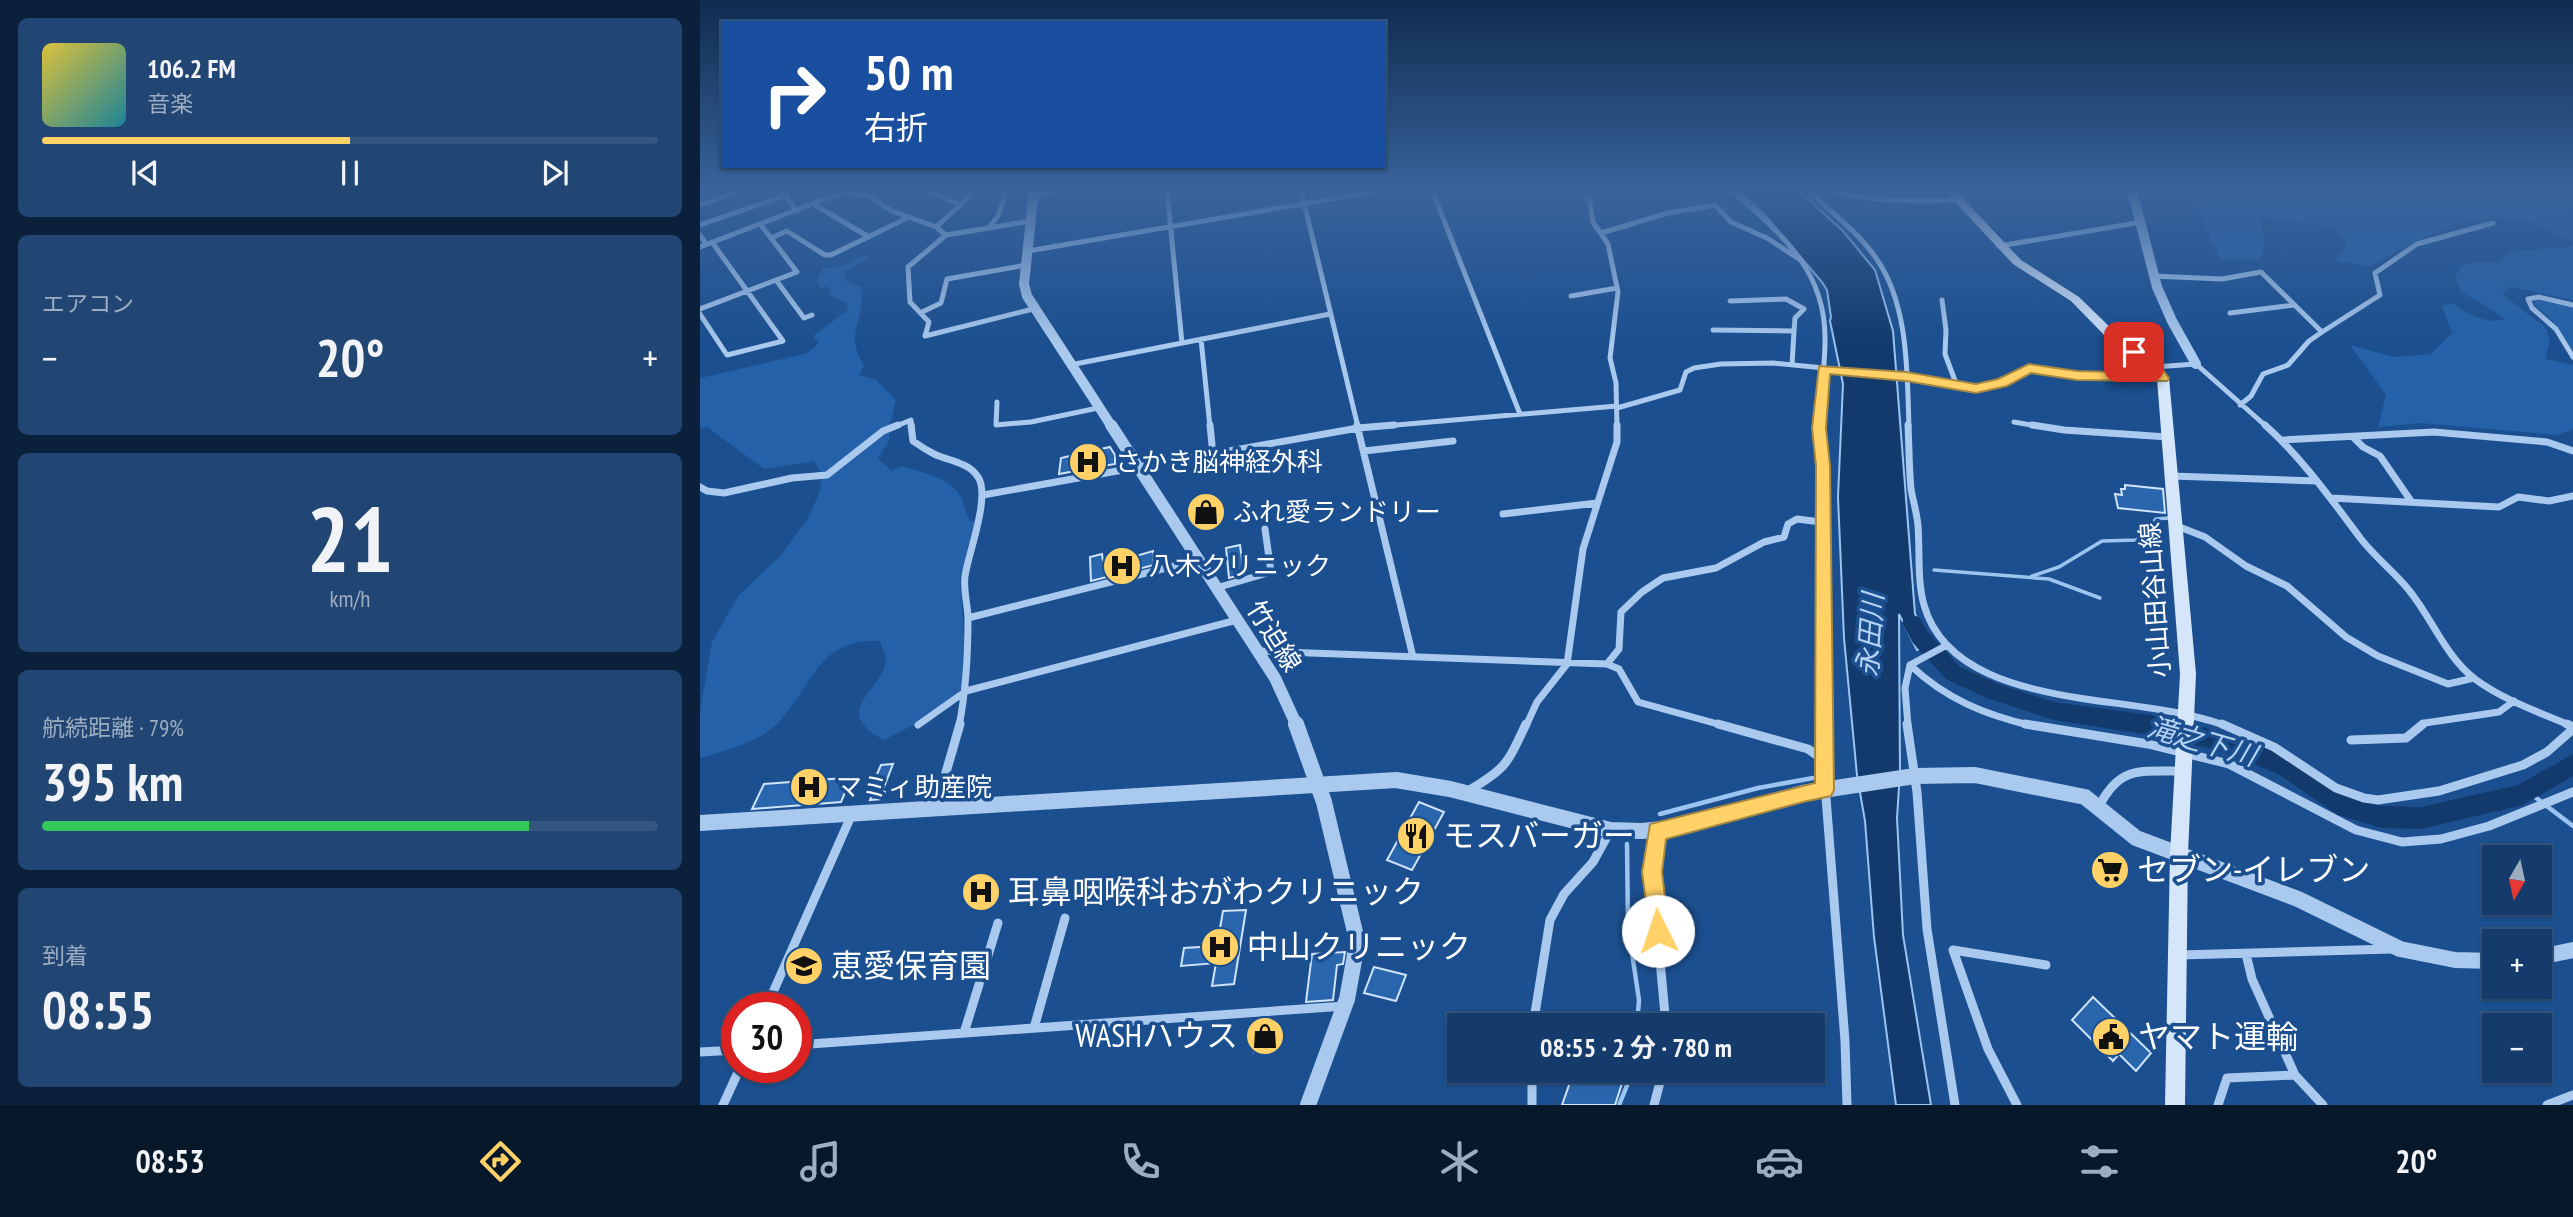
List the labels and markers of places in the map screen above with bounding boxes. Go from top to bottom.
pin [2104,322,2164,382]
hospital icon: さかき脳神経外科 [1067,441,1109,483]
place label: さかき脳神経外科 [1115,445,1323,478]
shop icon: ふれ愛ランドリー [1185,491,1227,533]
place label: ふれ愛ランドリー [1233,495,1441,528]
hospital icon: 八木クリニック [1101,545,1143,587]
place label: 八木クリニック [1149,549,1331,582]
hospital icon: マミィ助産院 [788,766,830,808]
place label: マミィ助産院 [836,770,992,803]
place label: モスバーガー [1443,814,1635,856]
restaurant icon: モスバーガー [1395,815,1437,857]
place label: セブン-イレブン [2137,848,2370,890]
supermarket icon: セブン-イレブン [2089,849,2131,891]
place label: 耳鼻咽喉科おがわクリニック [1008,870,1424,912]
hospital icon: 耳鼻咽喉科おがわクリニック [960,871,1002,913]
place label: 中山クリニック [1247,925,1471,967]
hospital icon: 中山クリニック [1199,926,1241,968]
place label: 恵愛保育園 [831,944,991,986]
school or university icon: 恵愛保育園 [783,945,825,987]
place label: WASHハウス [1075,1014,1238,1056]
shop icon: WASHハウス [1244,1015,1286,1057]
place label: ヤマト運輸 [2138,1015,2298,1057]
public building icon: ヤマト運輸 [2090,1016,2132,1058]

